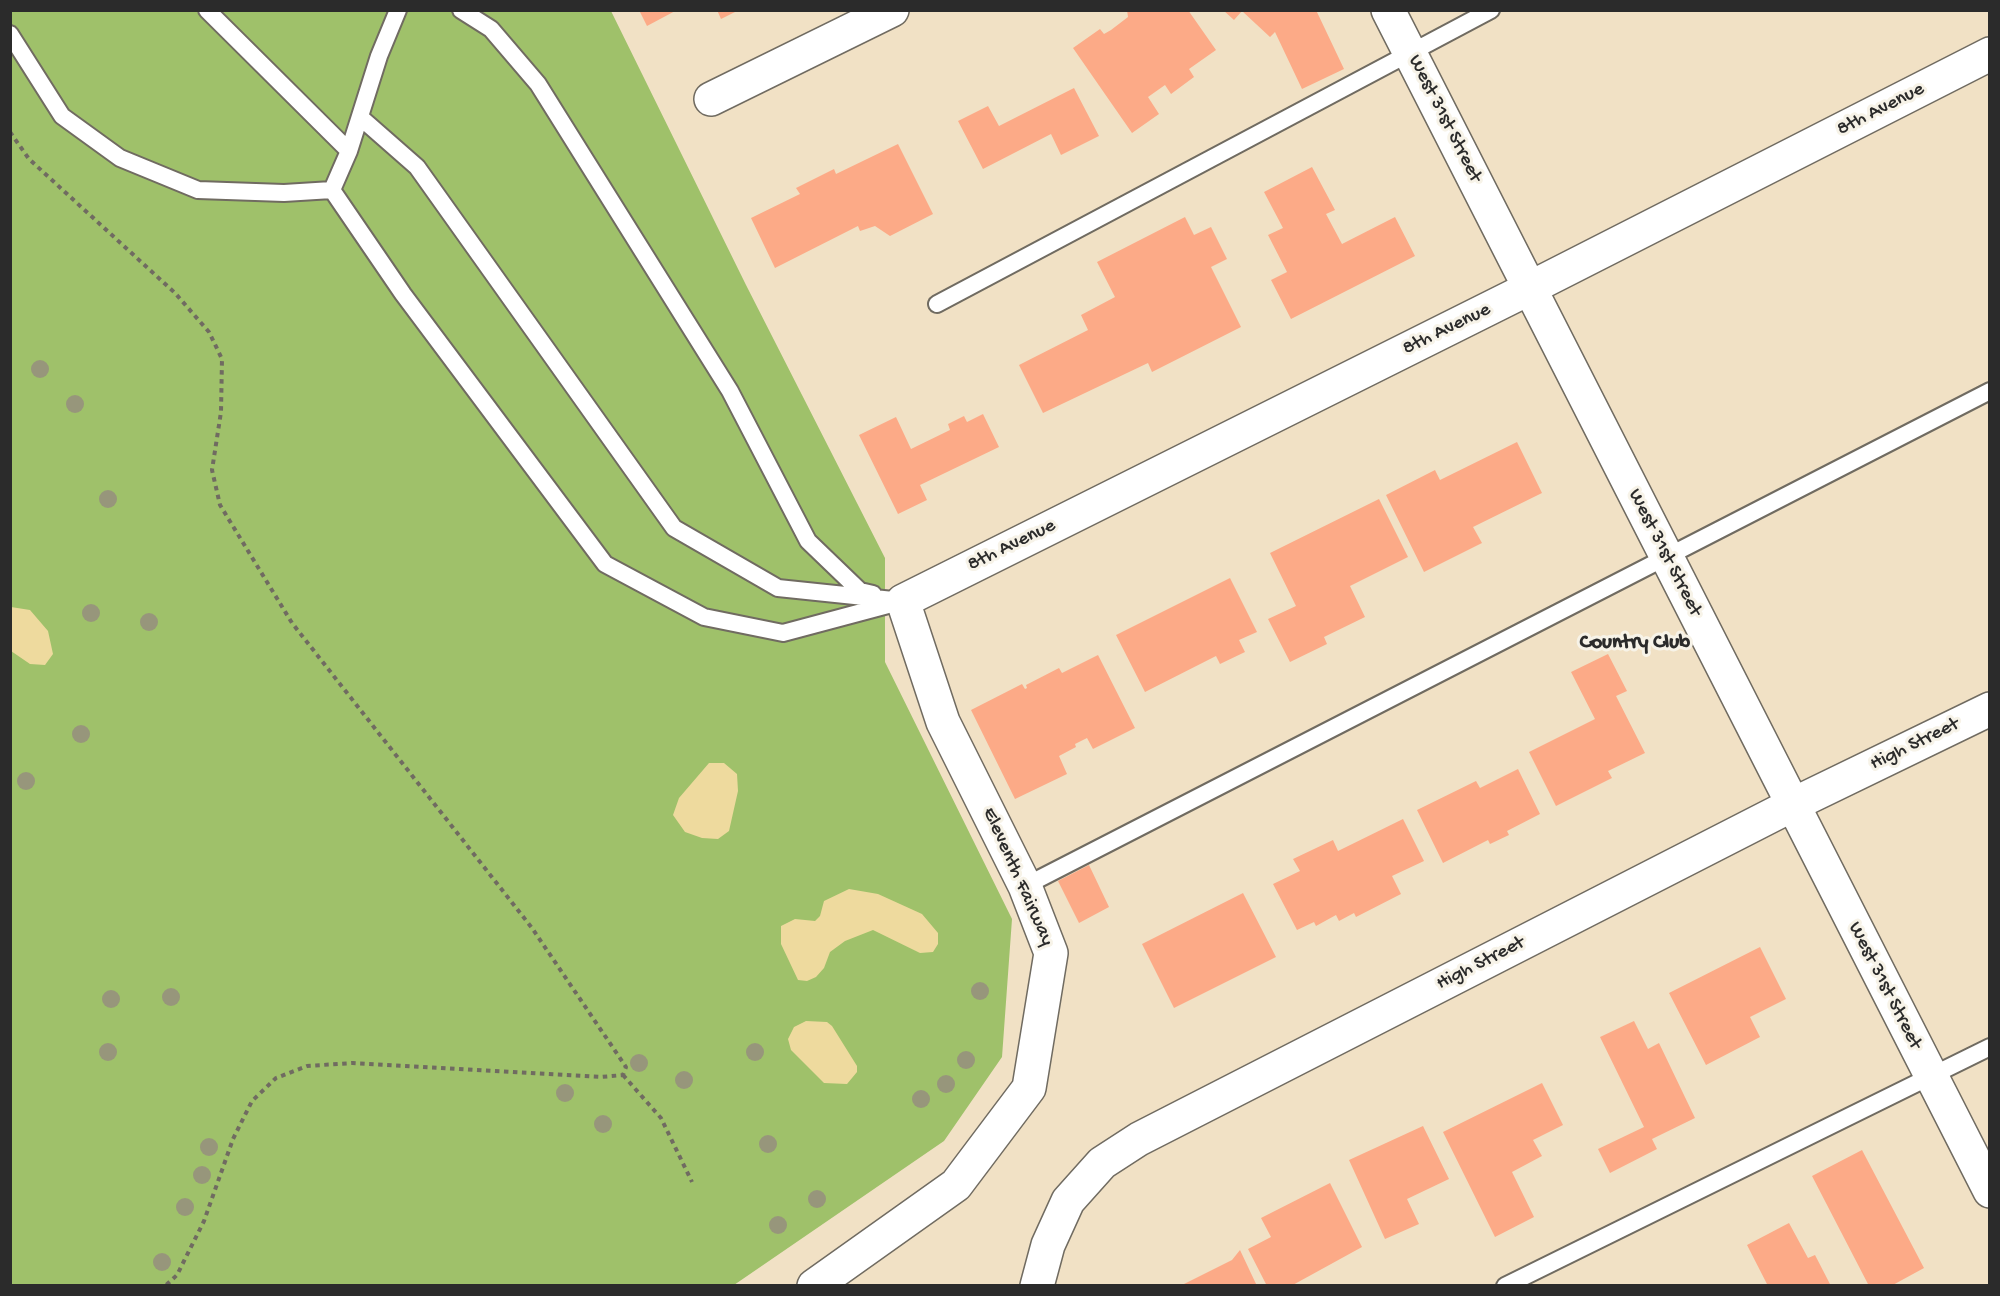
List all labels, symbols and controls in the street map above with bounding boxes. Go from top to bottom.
street label: West 31st Street [1402,51,1486,187]
street label: 8th Avenue [1833,78,1929,142]
street label: 8th Avenue [1399,298,1495,362]
street label: West 31st Street [1622,485,1706,621]
street label: 8th Avenue [964,514,1060,578]
district label: Country Club [1580,631,1690,657]
street label: High Street [1867,713,1963,777]
street label: Eleventh Fairway [976,804,1058,950]
street label: West 31st Street [1842,918,1926,1054]
street label: High Street [1433,932,1529,996]

